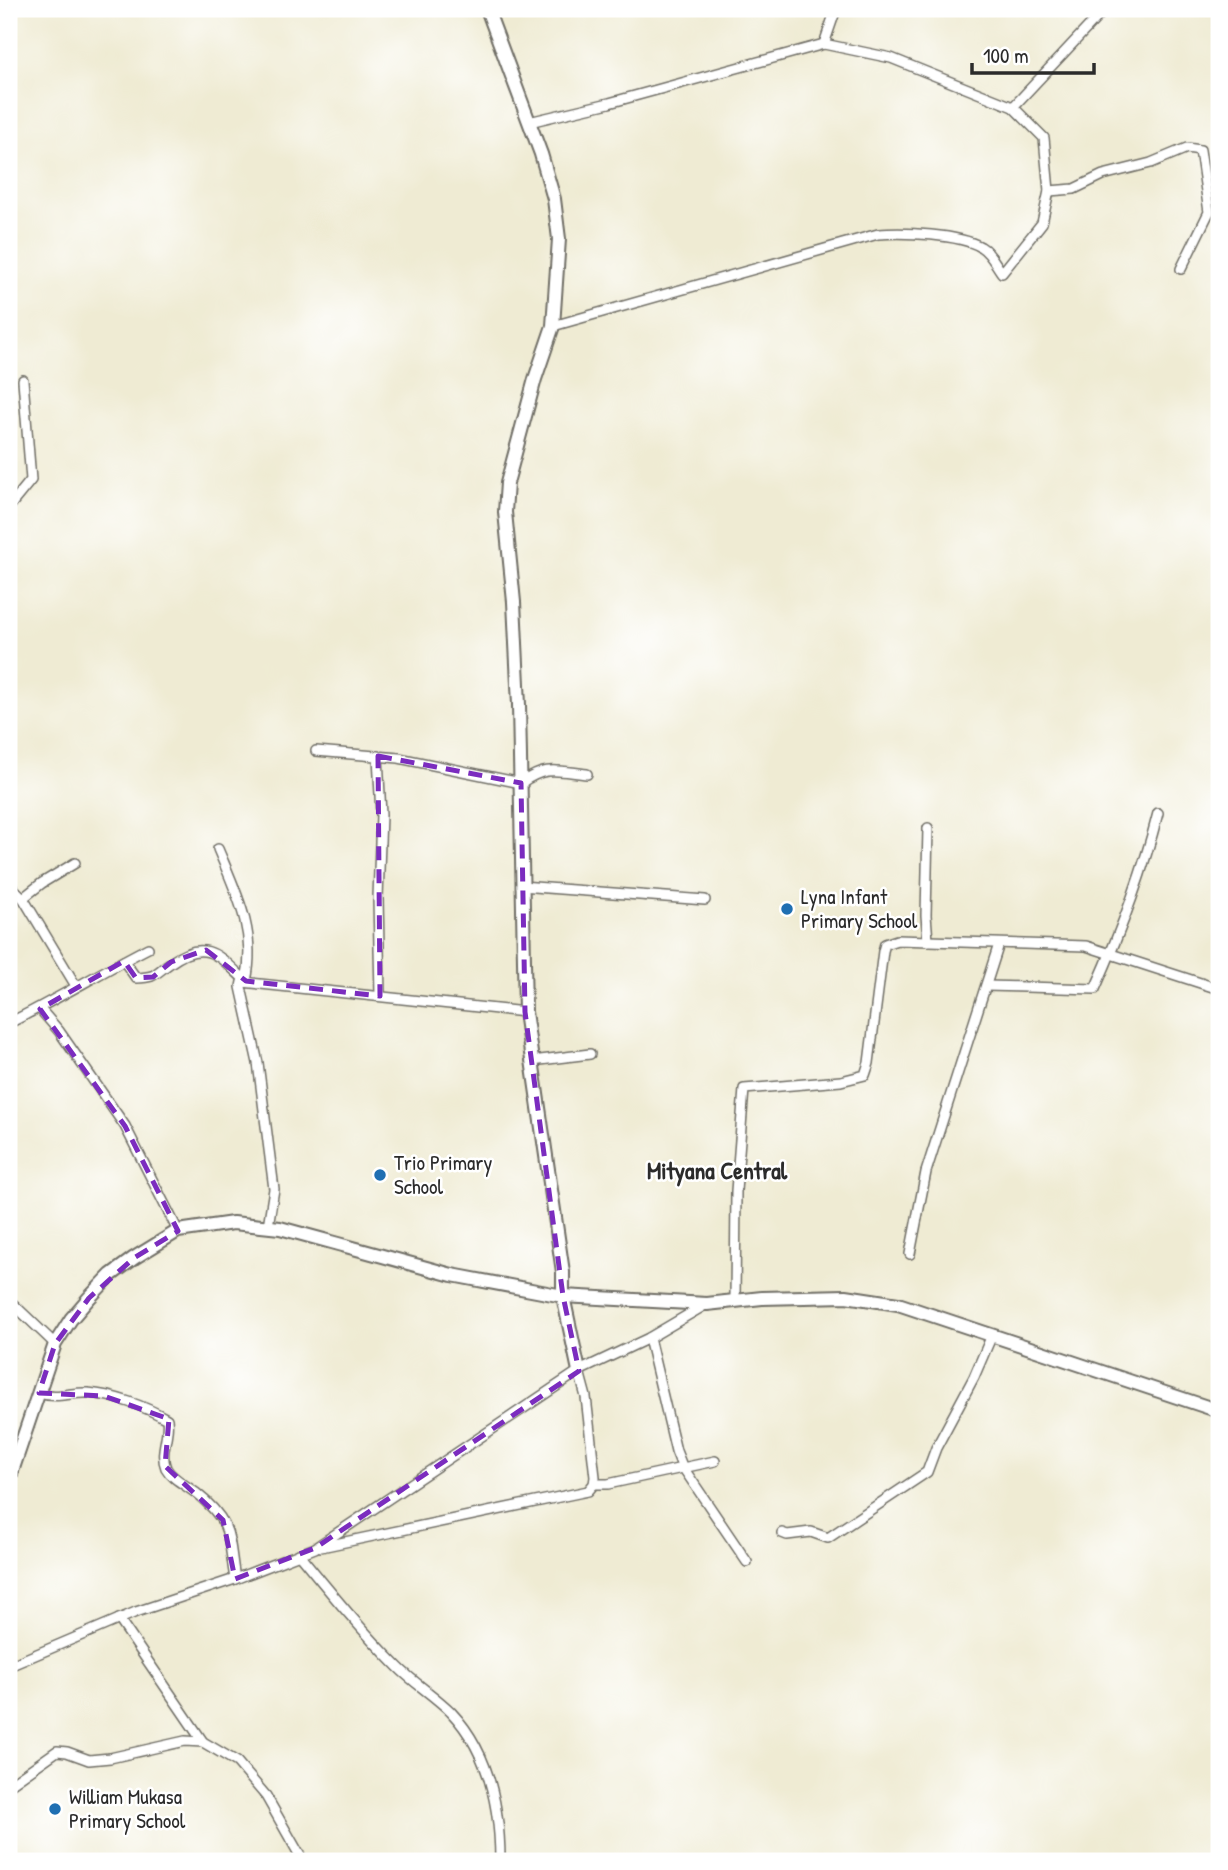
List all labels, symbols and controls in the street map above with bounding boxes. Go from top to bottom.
scale bar [972,32,1095,76]
text: 100 m [983,41,1029,70]
place label: Lyna Infant Primary School [801,882,918,935]
marker: Lyna Infant Primary School [779,901,795,917]
place label: Trio Primary School [394,1148,492,1201]
district label: Mityana Central [647,1154,788,1187]
marker: Trio Primary School [372,1167,388,1183]
place label: William Mukasa Primary School [69,1782,186,1835]
marker: William Mukasa Primary School [47,1801,63,1817]

